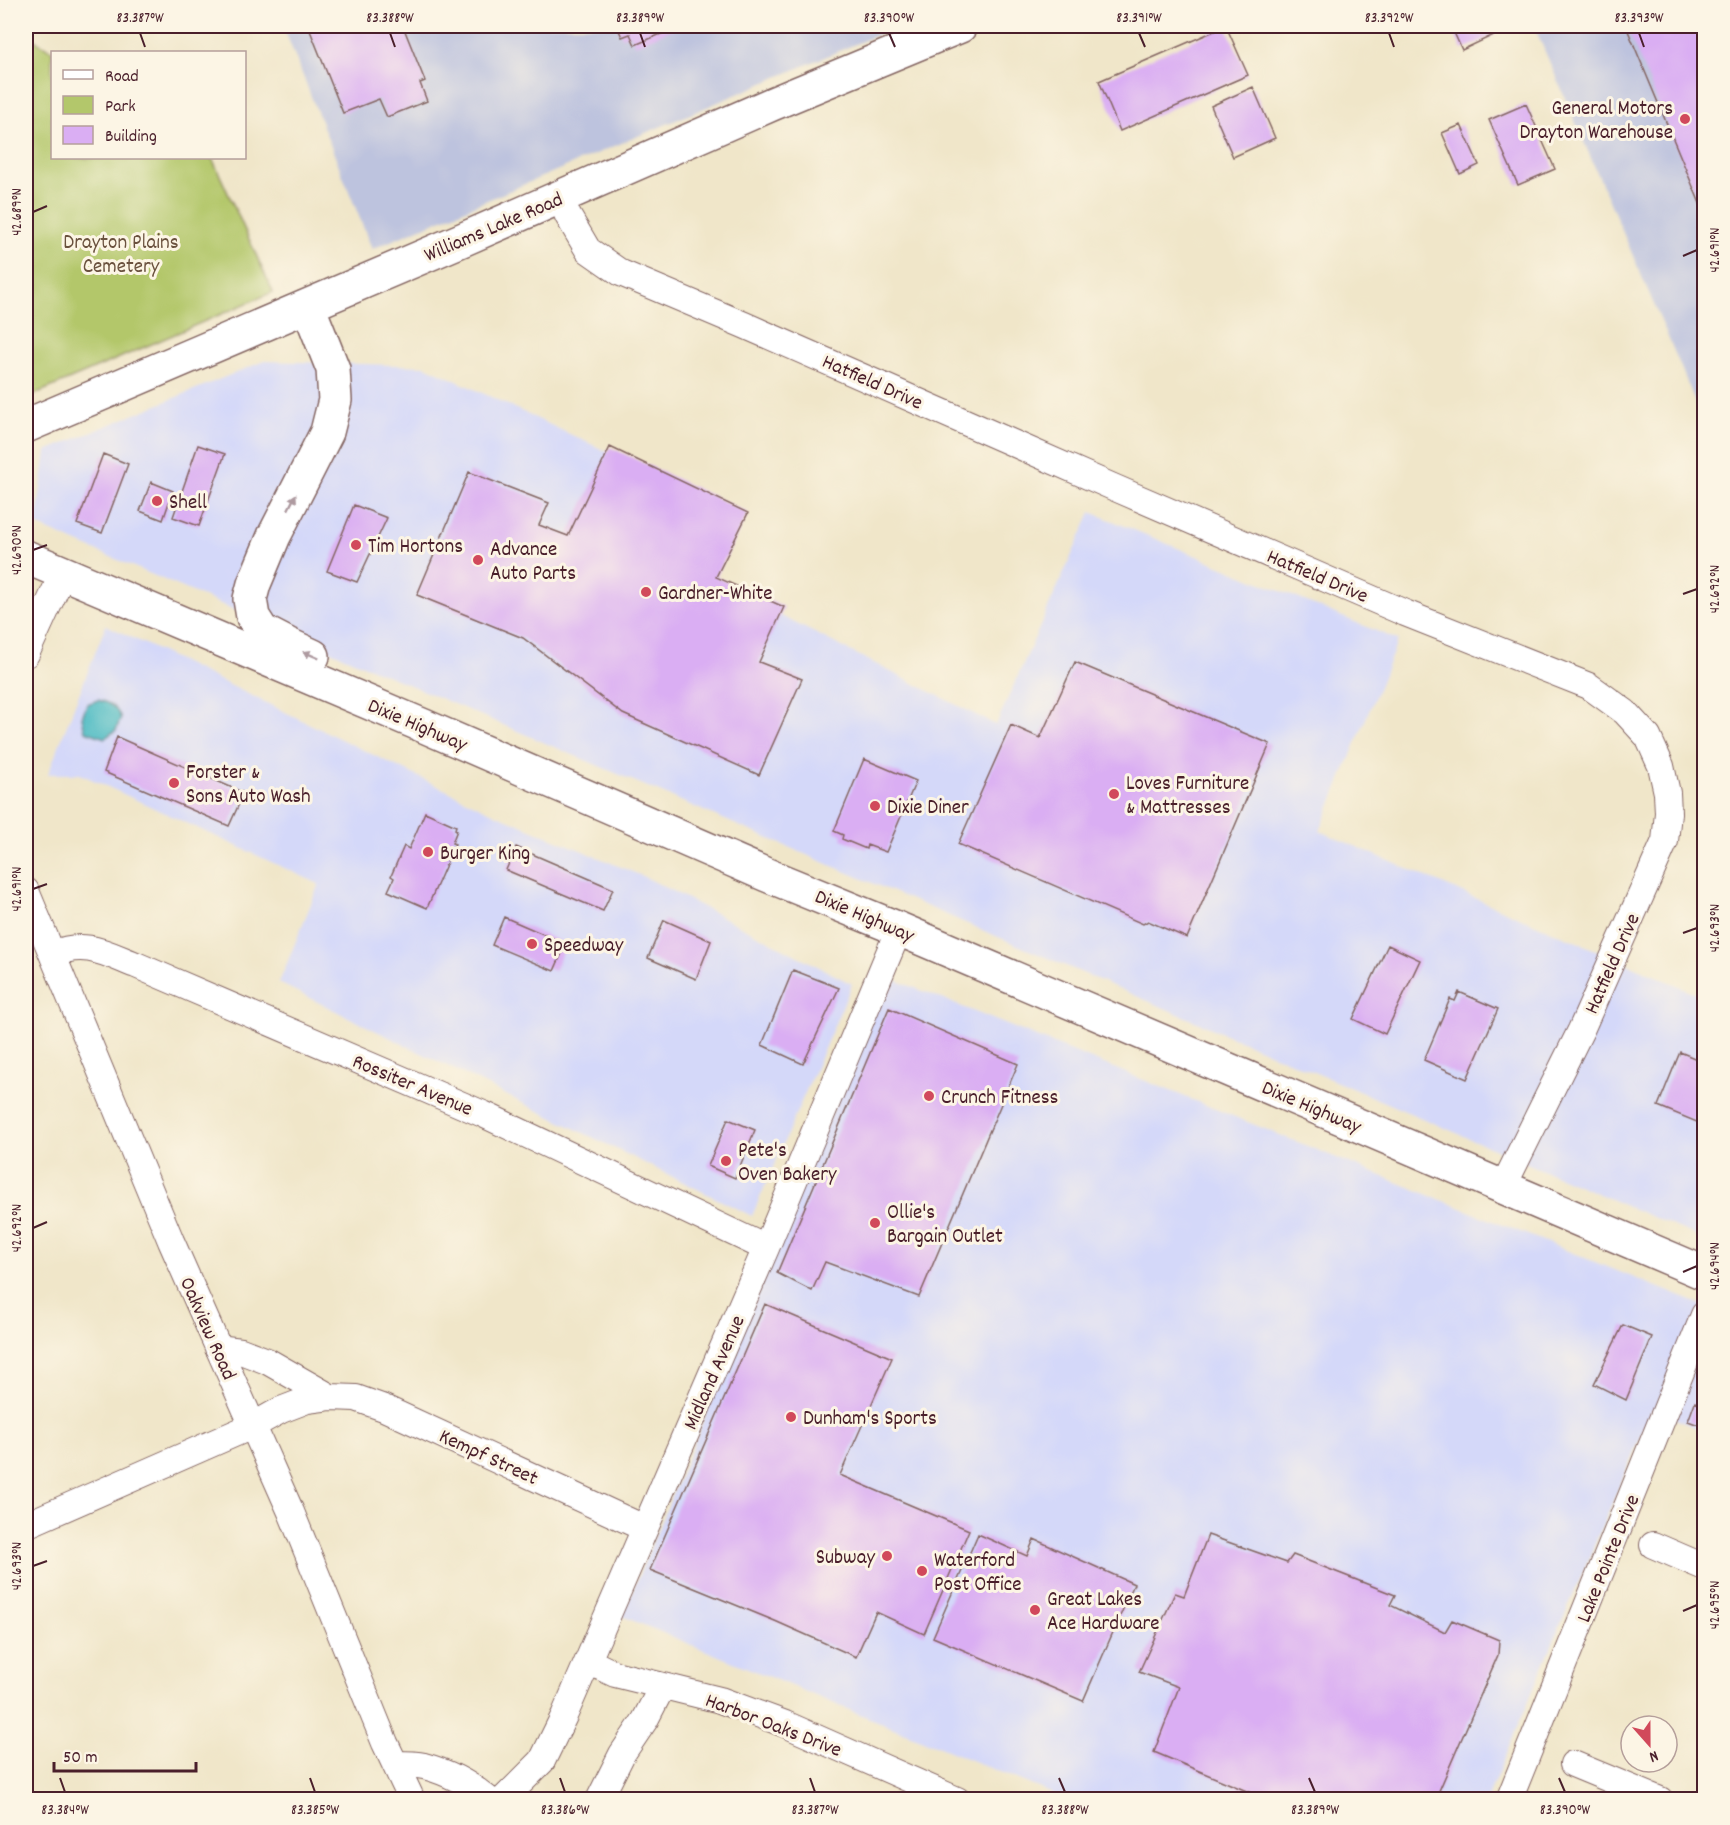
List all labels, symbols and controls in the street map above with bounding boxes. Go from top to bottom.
text: 83.387°W [116,8,164,30]
text: 83.388°W [366,8,414,30]
text: 83.389°W [616,8,664,30]
text: 83.390°W [864,8,915,30]
text: 83.391°W [1116,8,1162,30]
text: 83.392°W [1365,8,1414,30]
text: 83.393°W [1615,8,1664,30]
legend [51,51,246,159]
text: Road [105,65,139,90]
text: Park [105,95,136,120]
place label: General Motors Drayton Warehouse [1519,95,1673,149]
marker: General Motors Drayton Warehouse [1678,112,1692,126]
text: Building [105,125,157,150]
street label: Williams Lake Road [420,186,568,271]
text: 42.689°N [7,188,29,236]
text: 42.691°N [1705,227,1727,273]
park label: Drayton Plains Cemetery [63,229,179,283]
street label: Hatfield Drive [817,348,927,419]
place label: Shell [169,489,207,519]
one-way arrow [287,493,296,510]
marker: Shell [150,494,164,508]
text: 42.690°N [7,525,29,575]
place label: Tim Hortons [368,533,463,563]
place label: Advance Auto Parts [490,536,576,590]
marker: Tim Hortons [349,538,363,552]
street label: Hatfield Drive [1262,543,1372,613]
marker: Advance Auto Parts [471,553,485,567]
text: 42.692°N [1705,565,1727,613]
place label: Gardner-White [658,580,773,610]
marker: Gardner-White [639,585,653,599]
one-way arrow [301,650,319,660]
street label: Dixie Highway [362,692,472,761]
place label: Forster & Sons Auto Wash [186,759,311,813]
place label: Loves Furniture & Mattresses [1126,770,1249,824]
marker: Forster & Sons Auto Wash [167,776,181,790]
marker: Loves Furniture & Mattresses [1107,787,1121,801]
place label: Dixie Diner [887,794,969,824]
marker: Dixie Diner [868,799,882,813]
place label: Burger King [440,840,530,870]
marker: Burger King [421,845,435,859]
text: 42.691°N [7,866,29,912]
street label: Dixie Highway [809,883,919,952]
text: 42.693°N [1705,904,1727,952]
street label: Hatfield Drive [1578,909,1649,1019]
place label: Speedway [544,932,624,962]
marker: Speedway [525,937,539,951]
street label: Rossiter Avenue [347,1048,477,1126]
street label: Dixie Highway [1256,1074,1366,1143]
place label: Crunch Fitness [941,1084,1058,1114]
marker: Crunch Fitness [922,1089,936,1103]
place label: Pete's Oven Bakery [738,1137,837,1191]
marker: Pete's Oven Bakery [719,1154,733,1168]
place label: Ollie's Bargain Outlet [887,1199,1003,1253]
text: 42.692°N [7,1204,29,1252]
marker: Ollie's Bargain Outlet [868,1216,882,1230]
text: 42.694°N [1705,1242,1727,1290]
street label: Oakview Road [170,1273,242,1386]
street label: Midland Avenue [677,1311,754,1435]
place label: Dunham's Sports [803,1405,937,1435]
marker: Dunham's Sports [784,1410,798,1424]
street label: Kempf Street [433,1423,542,1495]
street label: Lake Pointe Drive [1570,1491,1649,1628]
text: 42.693°N [7,1542,29,1590]
place label: Subway [816,1544,875,1574]
place label: Waterford Post Office [934,1547,1022,1601]
marker: Subway [880,1549,894,1563]
marker: Waterford Post Office [915,1564,929,1578]
text: 42.695°N [1705,1581,1727,1629]
place label: Great Lakes Ace Hardware [1047,1586,1160,1640]
marker: Great Lakes Ace Hardware [1028,1603,1042,1617]
street label: Harbor Oaks Drive [700,1687,846,1767]
north arrow [1619,1714,1679,1774]
scale bar [54,1735,196,1773]
text: N [1646,1744,1661,1768]
text: 50 m [63,1746,98,1771]
text: 83.384°W [41,1800,89,1822]
text: 83.385°W [291,1800,339,1822]
text: 83.386°W [541,1800,590,1822]
text: 83.387°W [791,1800,839,1822]
text: 83.388°W [1041,1800,1089,1822]
text: 83.389°W [1291,1800,1339,1822]
text: 83.390°W [1540,1800,1591,1822]

